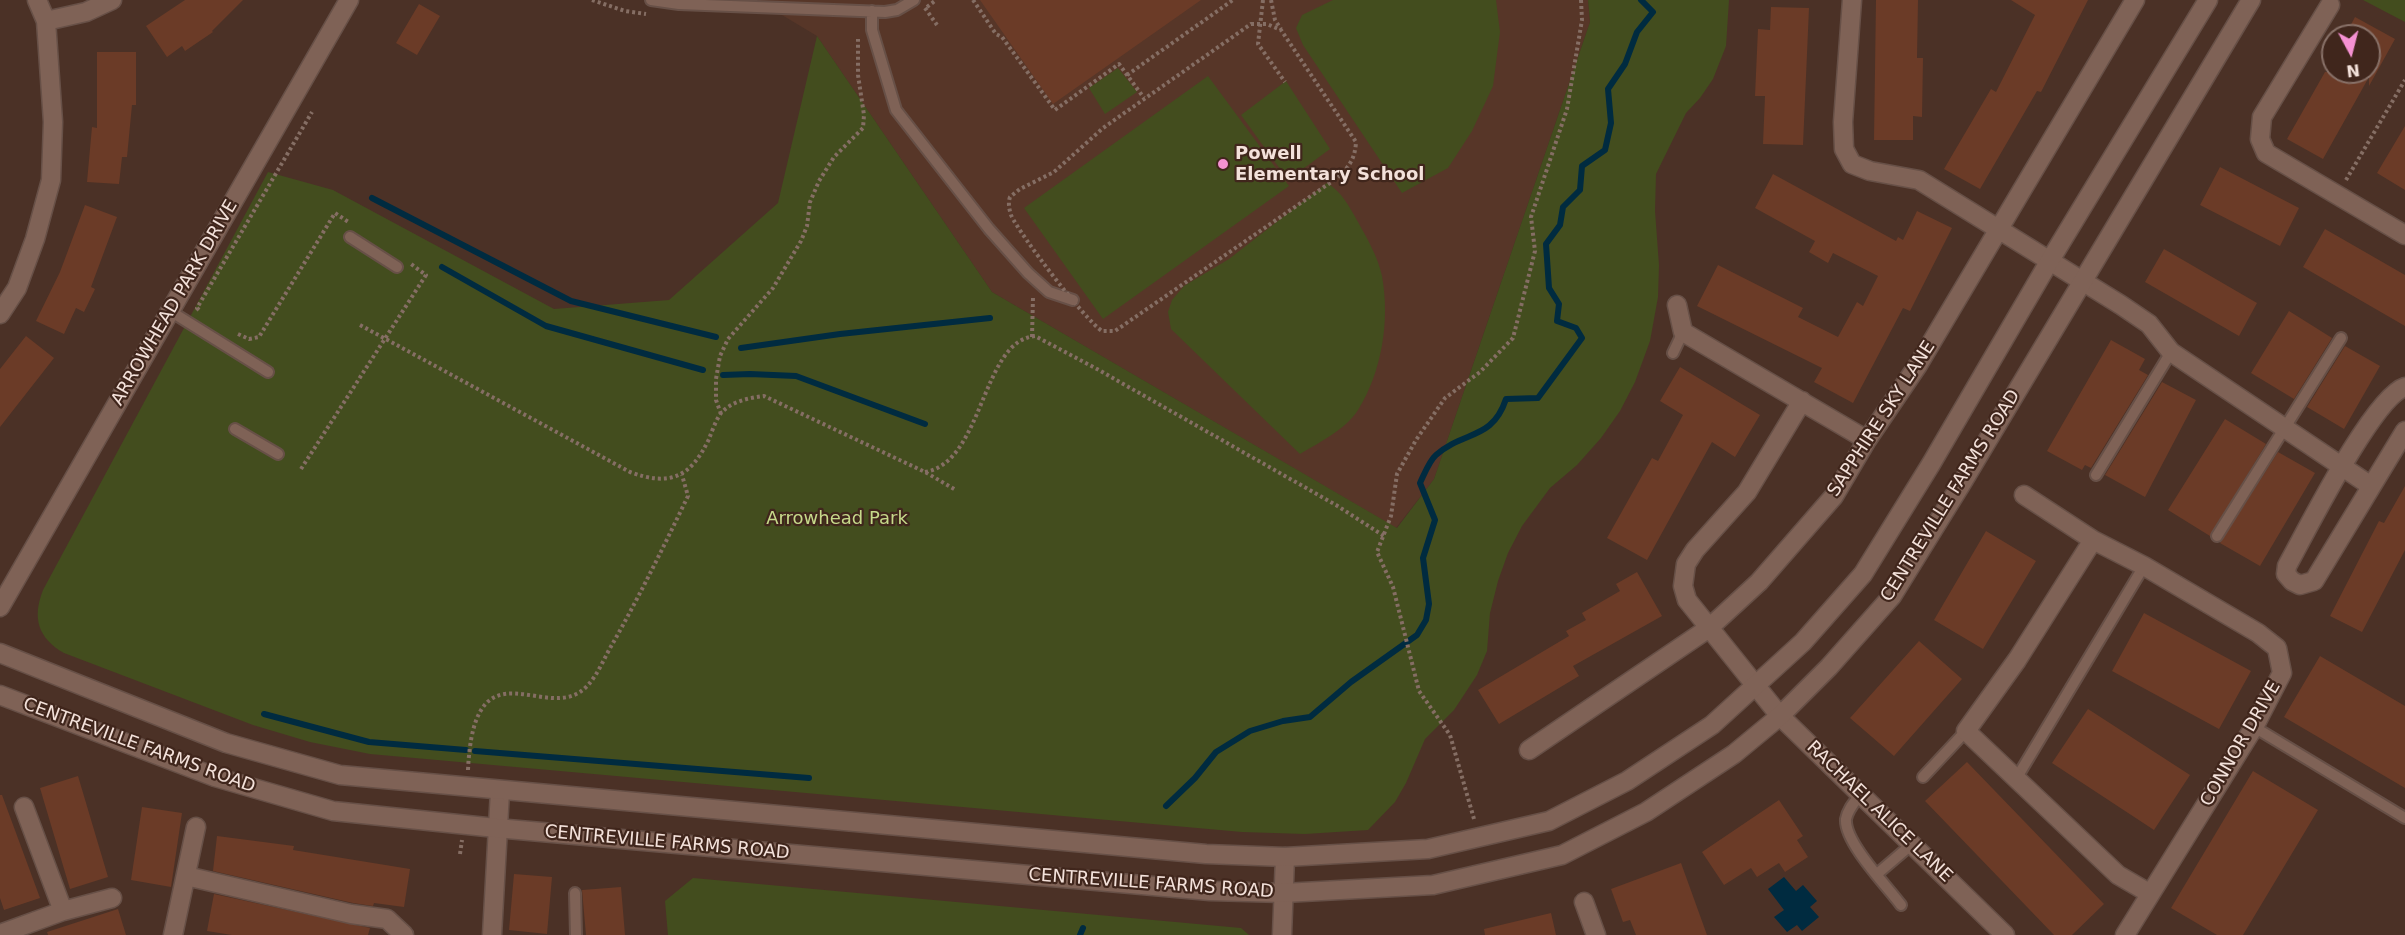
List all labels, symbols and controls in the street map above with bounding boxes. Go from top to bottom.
north arrow [2321,24,2381,84]
text: N [2345,60,2361,81]
place label: Powell Elementary School [1235,143,1424,186]
marker: Powell Elementary School [1216,157,1230,171]
street label: ARROWHEAD PARK DRIVE [107,196,243,410]
street label: SAPPHIRE SKY LANE [1824,337,1940,501]
street label: CENTREVILLE FARMS ROAD [1877,386,2025,606]
park label: Arrowhead Park [766,508,908,530]
street label: CONNOR DRIVE [2196,677,2286,811]
street label: CENTREVILLE FARMS ROAD [20,694,258,798]
street label: RACHAEL ALICE LANE [1802,737,1956,887]
street label: CENTREVILLE FARMS ROAD [544,822,790,864]
street label: CENTREVILLE FARMS ROAD [1028,865,1274,903]

